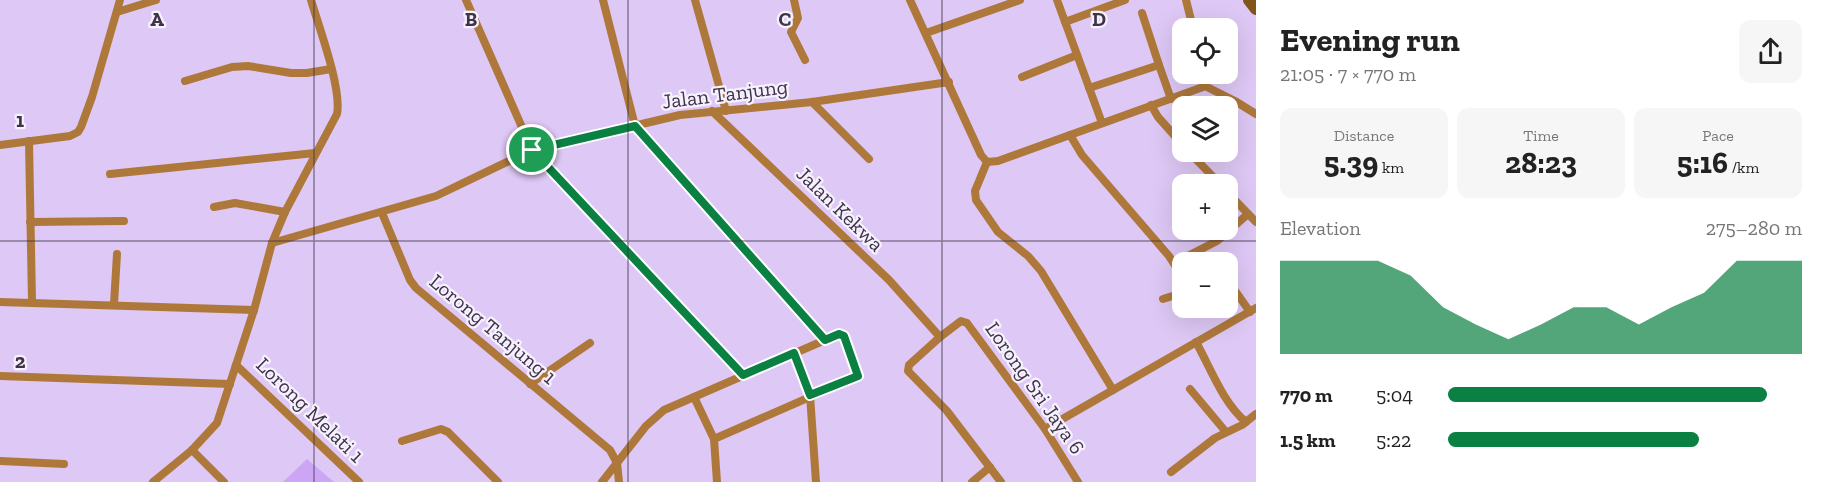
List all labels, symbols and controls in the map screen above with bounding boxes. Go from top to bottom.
text: A [150,7,164,31]
text: B [465,7,477,31]
text: C [779,7,792,31]
text: D [1092,7,1106,31]
map controls [1172,18,1238,318]
button: locate [1172,18,1238,84]
text: Evening run [1280,20,1460,59]
button: share [1739,20,1802,83]
text: 21:05 · 7 × 770 m [1280,62,1416,86]
street label: Jalan Tanjung [661,73,790,115]
button: layers [1172,96,1238,162]
text: 1 [16,108,24,132]
pin [506,124,557,175]
text: Distance [1334,126,1394,145]
text: Time [1523,126,1559,145]
text: Pace [1702,126,1734,145]
icon: arrive [515,133,548,166]
text: 5.39 [1324,145,1378,181]
text: 28:23 [1505,145,1577,181]
text: 5:16 [1677,145,1728,181]
text: km [1378,158,1404,177]
text: /km [1728,158,1759,177]
street label: Jalan Kekwa [791,161,889,256]
button: + [1172,174,1238,240]
text: Elevation [1280,216,1361,240]
text: 275–280 m [1706,216,1802,240]
button: − [1172,252,1238,318]
street label: Lorong Tanjung 1 [424,268,562,390]
street label: Lorong Sri Jaya 6 [980,317,1090,459]
text: 2 [15,349,26,373]
street label: Lorong Melati 1 [251,352,369,467]
text: 770 m [1280,383,1333,407]
text: 5:04 [1376,383,1413,407]
text: 1.5 km [1280,428,1335,452]
text: 5:22 [1376,428,1411,452]

